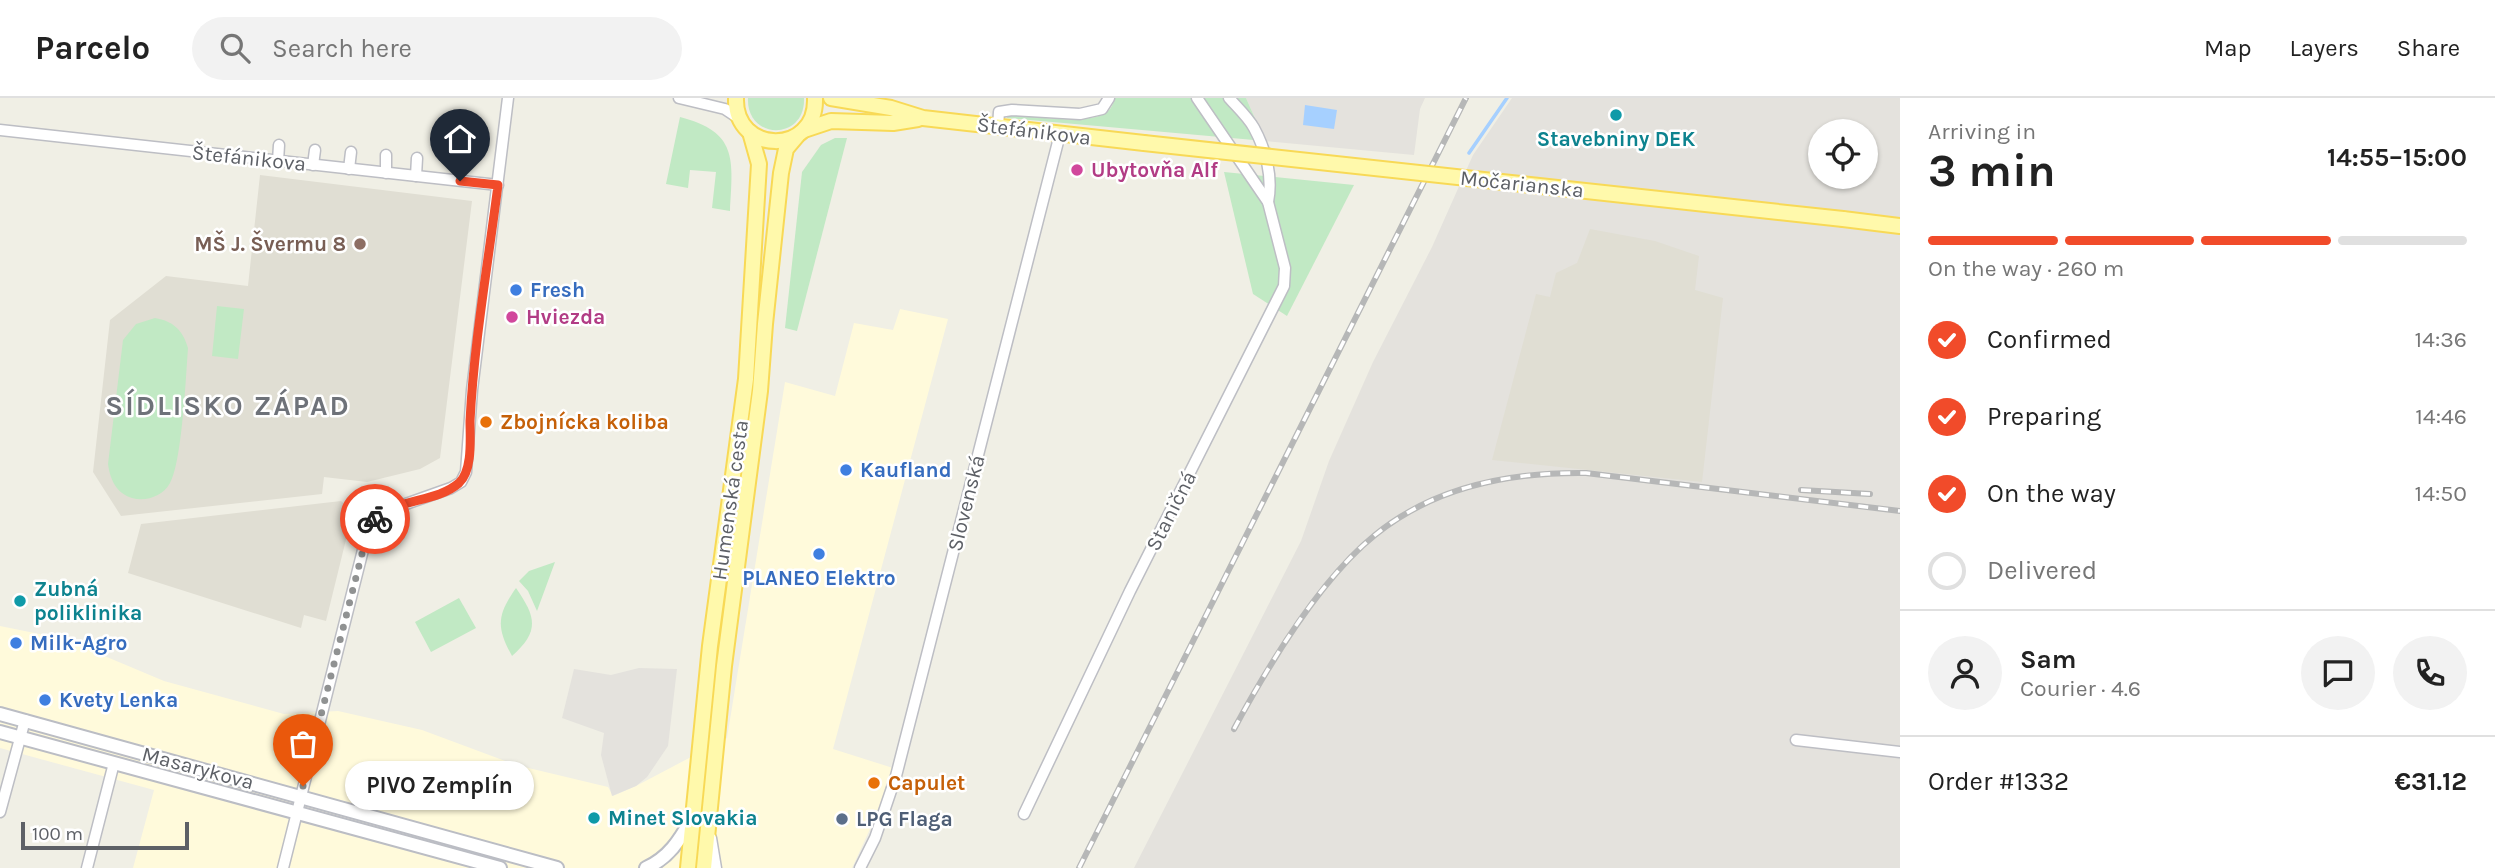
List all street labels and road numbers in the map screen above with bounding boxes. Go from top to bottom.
street label: Štefánikova [976,112,1092,150]
street label: Štefánikova [191,140,307,176]
street label: Močarianska [1459,166,1585,202]
street label: Humenská cesta [707,418,753,582]
street label: Slovenská [942,452,990,554]
street label: Staničná [1141,467,1201,555]
street label: Masarykova [139,742,257,794]

